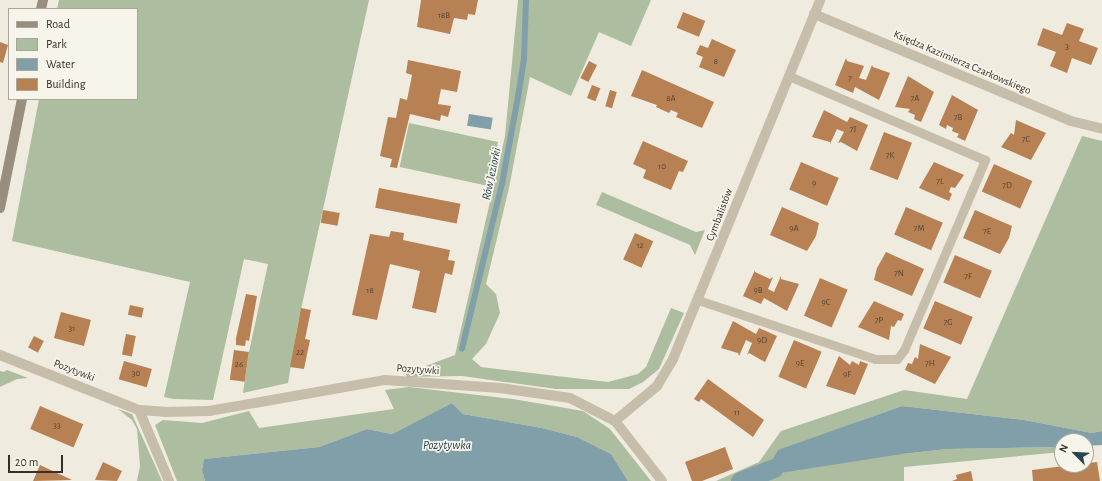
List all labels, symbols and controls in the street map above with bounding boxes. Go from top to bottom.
legend [8,8,138,100]
house number: 18B [438,11,450,21]
text: Road [46,18,70,30]
street label: Księdza Kazimierza Czarkowskiego [891,28,1033,98]
text: Park [46,38,67,50]
house number: 3 [1065,42,1069,52]
house number: 8 [714,57,718,67]
text: Water [46,58,75,70]
house number: 7 [848,74,852,84]
text: Building [46,78,86,90]
house number: 8A [666,94,676,104]
house number: 7A [911,94,919,104]
house number: 7B [954,113,962,123]
house number: 7J [850,125,856,135]
house number: 7C [1022,135,1030,145]
water label: Rów Jeziorki [479,147,505,201]
house number: 7K [886,151,894,161]
house number: 10 [658,162,666,172]
house number: 7L [936,177,944,187]
house number: 9 [812,179,816,189]
house number: 7D [1002,181,1012,191]
street label: Cymbalistów [704,187,736,243]
house number: 9A [789,224,799,234]
house number: 7M [914,224,924,234]
house number: 7E [983,227,991,237]
house number: 12 [636,241,644,251]
house number: 7N [894,269,904,279]
house number: 7F [964,272,972,282]
house number: 18 [366,286,374,296]
house number: 9B [753,286,763,296]
house number: 9C [822,298,830,308]
house number: 7P [875,316,883,326]
house number: 7G [943,318,953,328]
house number: 31 [69,324,75,334]
house number: 9D [757,336,767,346]
house number: 22 [296,348,304,358]
street label: Pozytywki [52,357,96,385]
house number: 9E [796,359,804,369]
house number: 7H [925,359,935,369]
house number: 26 [235,360,243,370]
street label: Pozytywki [396,362,440,378]
house number: 30 [132,369,140,379]
house number: 9F [843,370,851,380]
house number: 11 [734,408,740,418]
house number: 33 [53,421,61,431]
north arrow [1054,433,1094,473]
water label: Pozytywka [423,439,471,453]
text: N [1057,443,1070,454]
scale bar [10,447,65,473]
text: 20 m [15,456,38,468]

